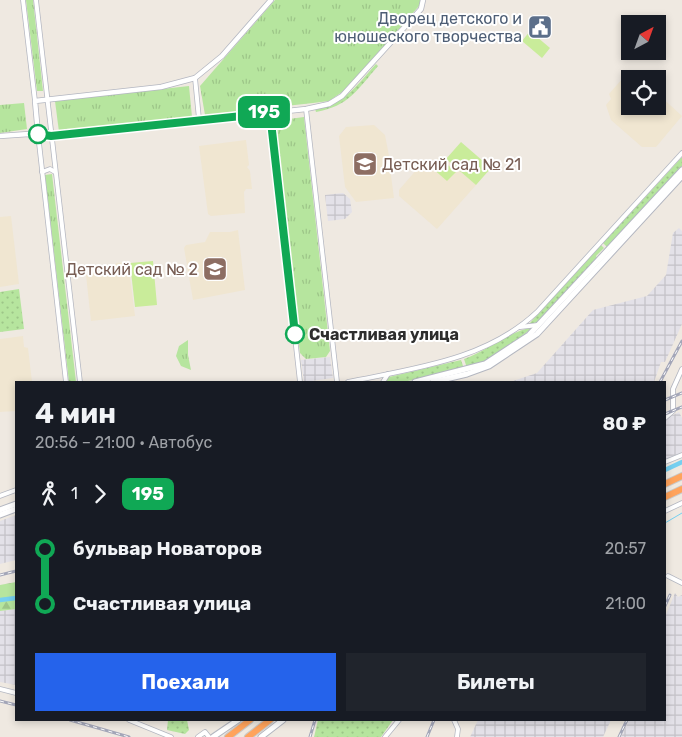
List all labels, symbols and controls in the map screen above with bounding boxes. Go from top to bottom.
place label: Дворец детского и юношеского творчества [334,9,522,46]
public building icon: Дворец детского и юношеского творчества [527,14,553,40]
north arrow [621,15,666,60]
map controls [621,15,666,115]
button: locate [621,70,666,115]
line badge: 195 [235,96,293,128]
text: 195 [248,101,280,123]
unlabelled marker [28,124,48,144]
school or university icon: Детский сад № 21 [352,151,378,177]
place label: Детский сад № 21 [382,155,521,174]
school or university icon: Детский сад № 2 [202,256,228,282]
place label: Детский сад № 2 [66,260,198,279]
marker: Счастливая улица [285,324,305,344]
place label: Счастливая улица [309,325,459,344]
text: 4 мин [35,397,116,430]
text: 80 ₽ [602,412,646,435]
text: 20:56 – 21:00 · Автобус [35,433,212,452]
icon: walk [35,480,63,508]
icon: forward [86,480,114,508]
text: 195 [132,483,164,505]
text: 1 [71,484,78,503]
text: бульвар Новаторов [73,537,262,560]
text: 20:57 [605,539,646,558]
text: Счастливая улица [73,592,251,615]
text: 21:00 [605,594,646,613]
button: Поехали [35,653,336,711]
button: Билеты [346,653,646,711]

